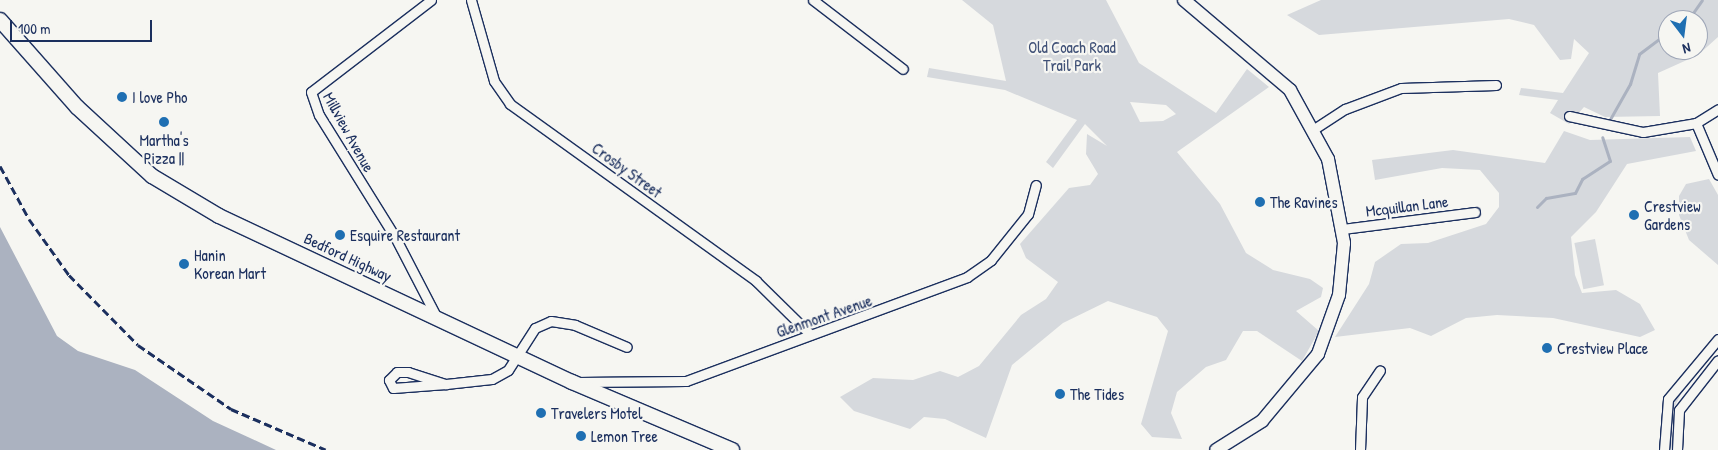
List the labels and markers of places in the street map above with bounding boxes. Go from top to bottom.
place label: I love Pho [132,87,187,107]
marker: I love Pho [116,91,128,103]
marker: Martha's Pizza || [158,116,170,128]
place label: Martha's Pizza || [139,130,189,168]
place label: The Ravines [1270,192,1338,212]
marker: The Ravines [1254,196,1266,208]
place label: Crestview Gardens [1644,196,1701,234]
marker: Crestview Gardens [1628,209,1640,221]
place label: Esquire Restaurant [350,225,460,245]
marker: Esquire Restaurant [334,229,346,241]
place label: Hanin Korean Mart [194,245,266,283]
marker: Hanin Korean Mart [178,258,190,270]
place label: Crestview Place [1557,338,1648,358]
marker: Crestview Place [1541,342,1553,354]
place label: The Tides [1070,384,1124,404]
marker: The Tides [1054,388,1066,400]
place label: Travelers Motel [551,403,642,423]
marker: Travelers Motel [535,407,547,419]
place label: Lemon Tree [591,426,658,446]
marker: Lemon Tree [575,430,587,442]

